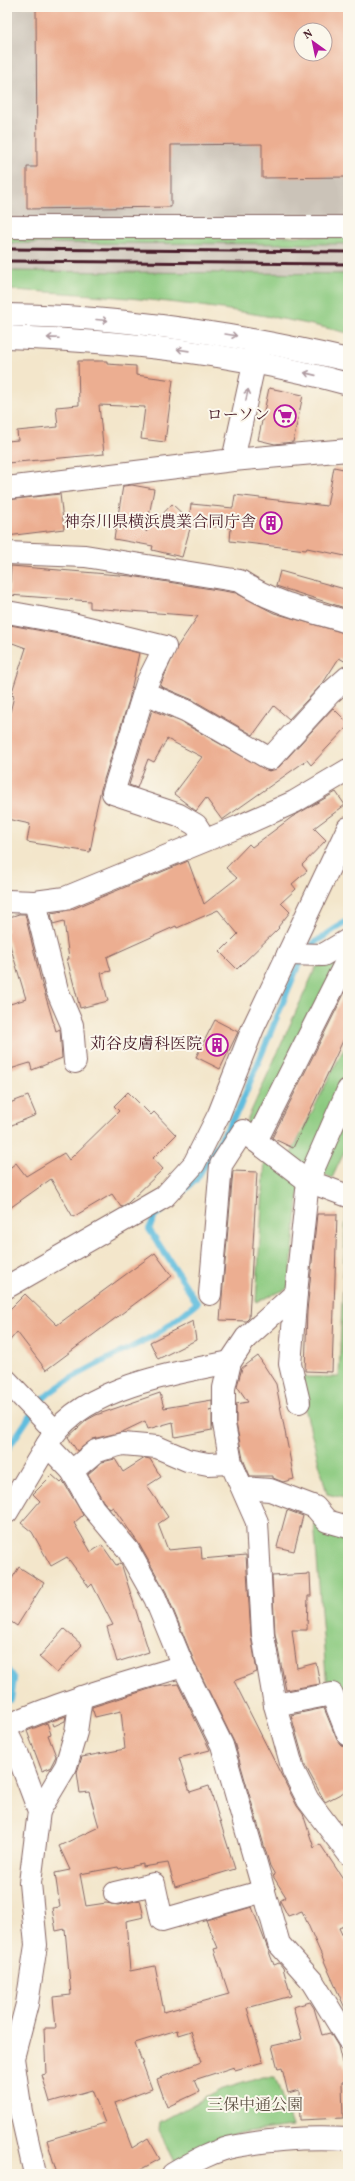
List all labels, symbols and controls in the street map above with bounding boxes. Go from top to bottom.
north arrow [293,22,333,62]
text: N [301,26,316,43]
one-way arrow [95,316,108,323]
one-way arrow [224,332,237,340]
one-way arrow [47,335,60,342]
one-way arrow [176,346,189,354]
one-way arrow [304,370,317,378]
one-way arrow [244,389,252,402]
supermarket icon: ローソン [272,403,298,429]
place label: ローソン [207,405,270,427]
building icon: 神奈川県横浜農業合同庁舎 [258,510,284,536]
place label: 神奈川県横浜農業合同庁舎 [64,512,256,534]
building icon: 苅谷皮膚科医院 [204,1032,230,1058]
place label: 苅谷皮膚科医院 [90,1034,202,1056]
park label: 三保中通公園 [207,2095,303,2117]

